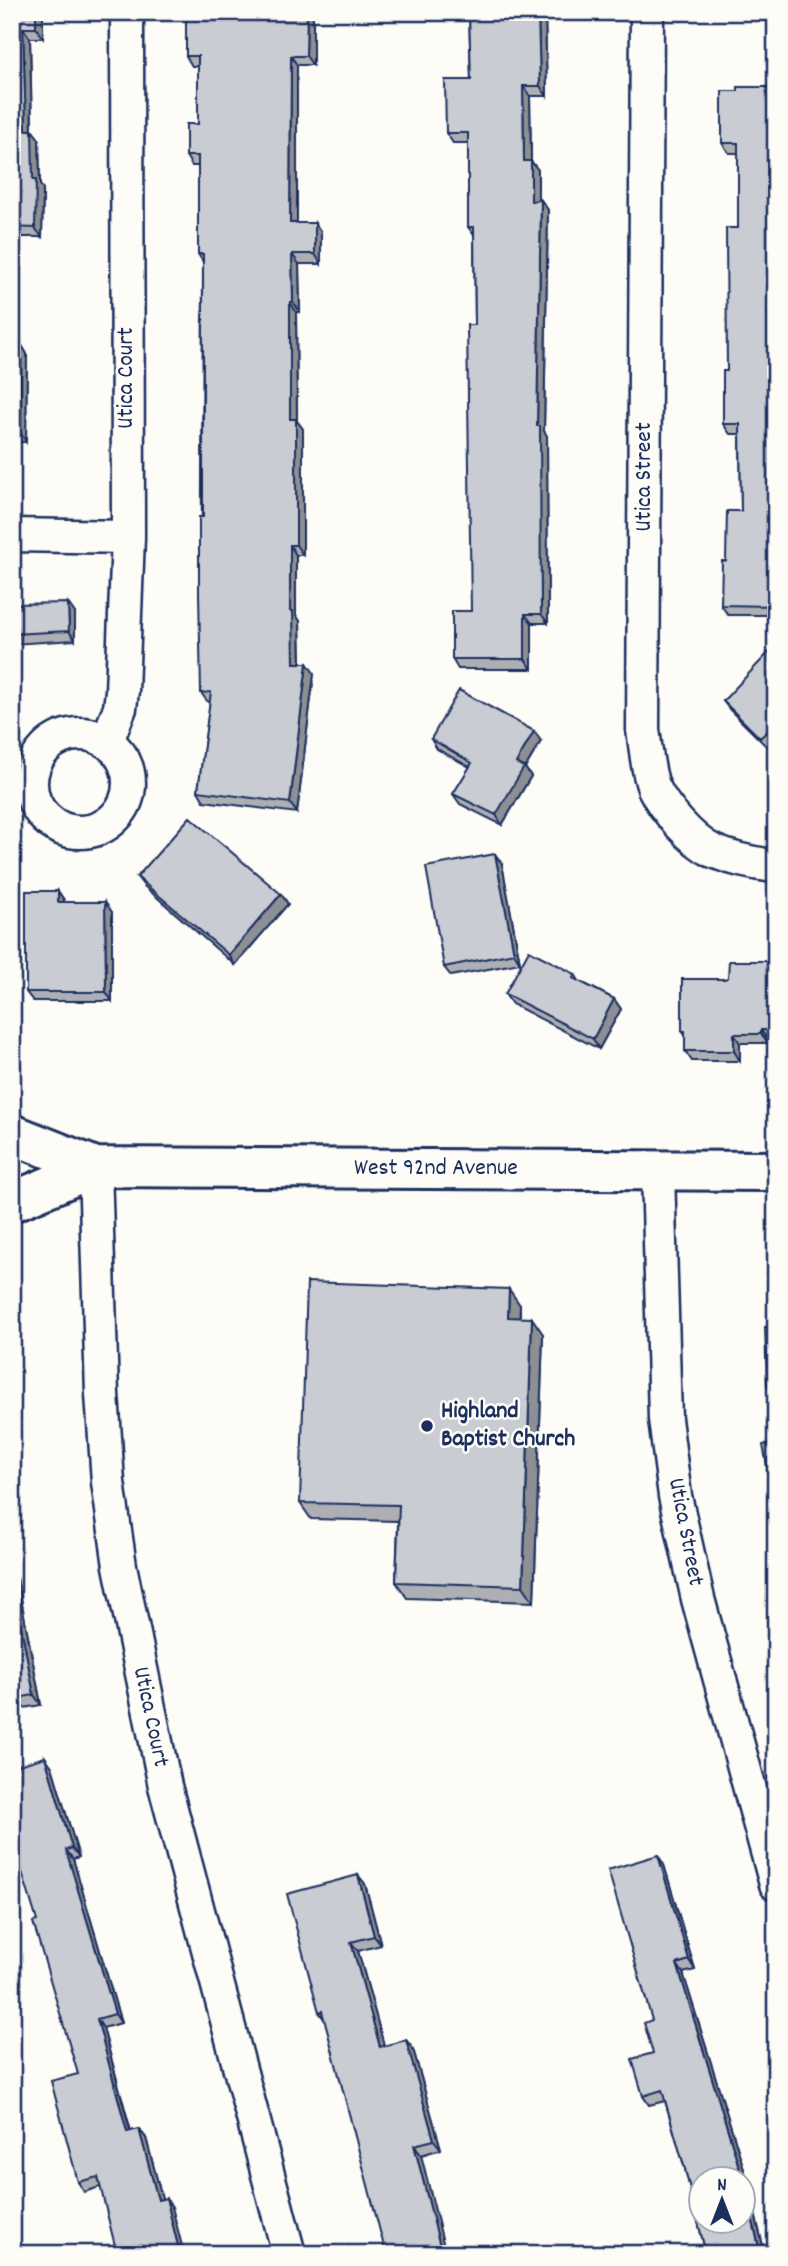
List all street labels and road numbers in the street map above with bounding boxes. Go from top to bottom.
street label: Utica Court [110,327,144,429]
street label: Utica Street [628,422,662,532]
street label: West 92nd Avenue [354,1152,518,1186]
street label: Utica Street [658,1475,712,1589]
street label: Utica Court [123,1664,177,1770]

